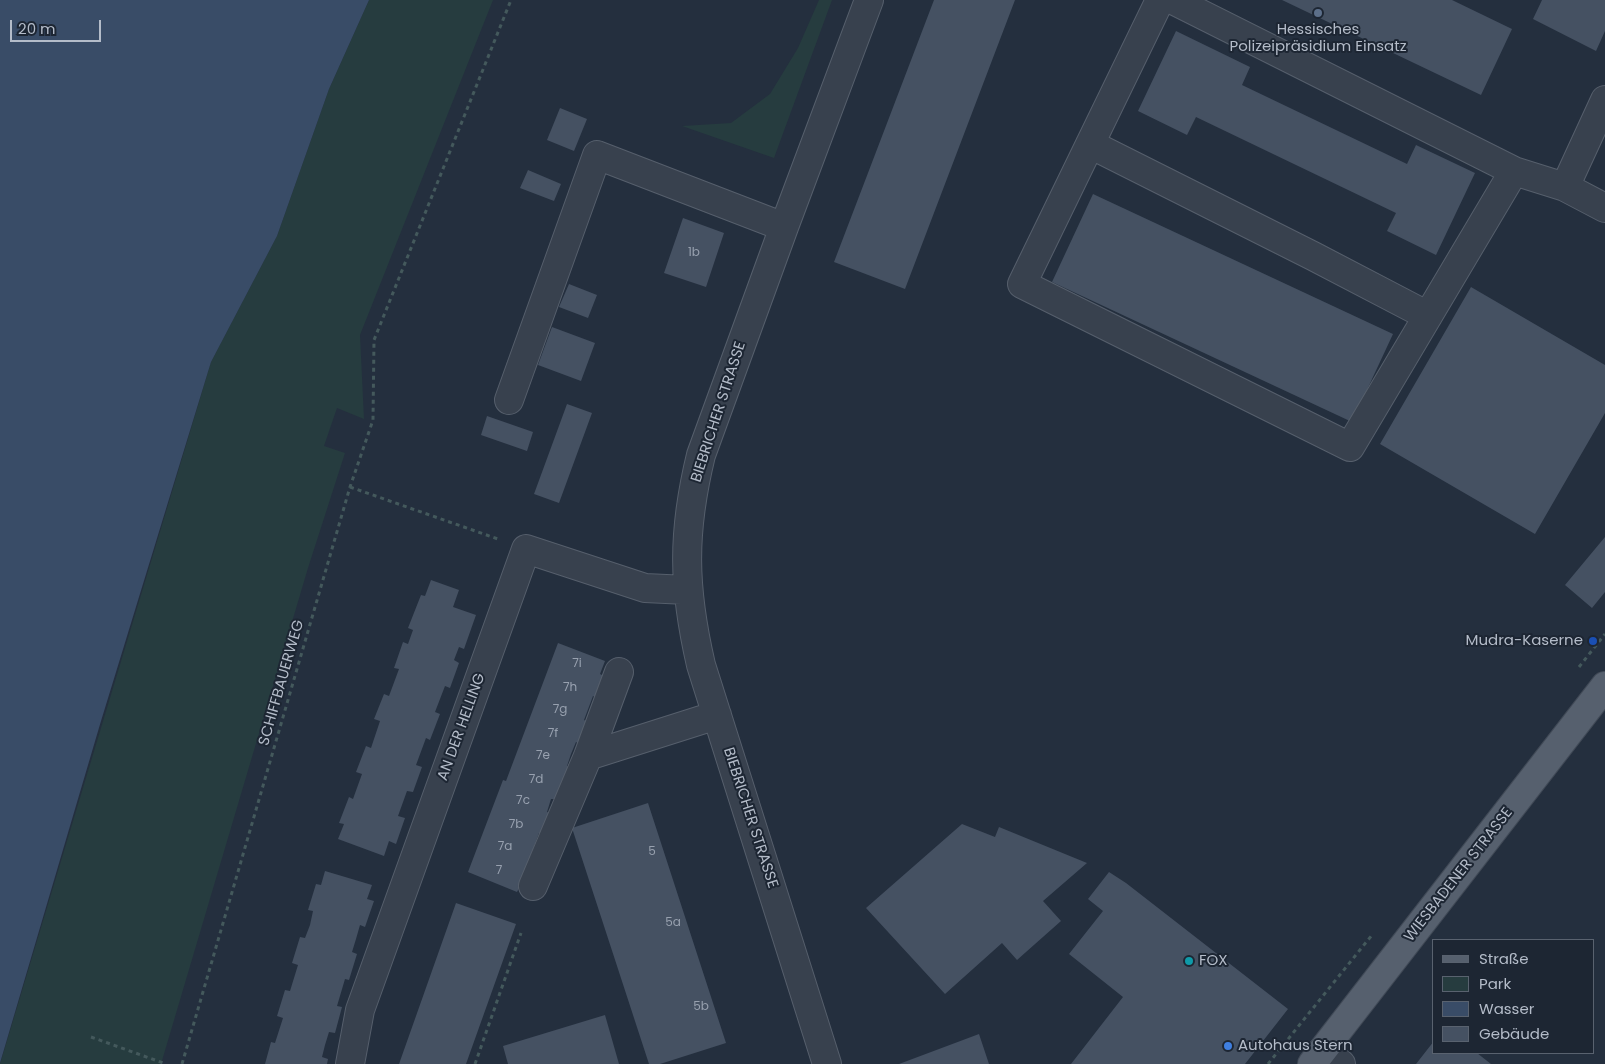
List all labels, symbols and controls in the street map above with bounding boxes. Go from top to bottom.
marker: Hessisches Polizeipräsidium Einsatz [1312,7,1324,19]
scale bar [12,10,104,42]
text: 20 m [18,18,56,39]
place label: Hessisches Polizeipräsidium Einsatz [1230,21,1406,56]
house number: 1b [688,246,700,260]
street label: BIEBRICHER STRASSE [688,339,750,485]
street label: SCHIFFBAUERWEG [255,618,309,748]
place label: Mudra-Kaserne [1466,632,1583,650]
marker: Mudra-Kaserne [1587,635,1599,647]
house number: 7i [572,657,582,671]
street label: AN DER HELLING [434,671,490,783]
house number: 7h [563,681,577,695]
house number: 7g [553,703,567,717]
house number: 7f [548,727,558,741]
street label: BIEBRICHER STRASSE [719,745,781,891]
house number: 7e [536,749,550,763]
house number: 7d [529,773,543,787]
house number: 7c [516,794,530,808]
street label: WIESBADENER STRASSE [1401,804,1517,946]
house number: 7b [509,818,523,832]
house number: 7a [498,840,512,854]
house number: 5 [648,845,656,859]
house number: 7 [496,864,502,878]
house number: 5a [665,916,681,930]
legend [1432,939,1595,1054]
text: Straße [1479,948,1529,969]
place label: FOX [1199,952,1228,970]
marker: FOX [1183,955,1195,967]
text: Park [1479,973,1511,994]
text: Wasser [1479,998,1534,1019]
house number: 5b [693,1000,709,1014]
text: Gebäude [1479,1023,1549,1044]
place label: Autohaus Stern [1238,1037,1353,1055]
marker: Autohaus Stern [1222,1040,1234,1052]

